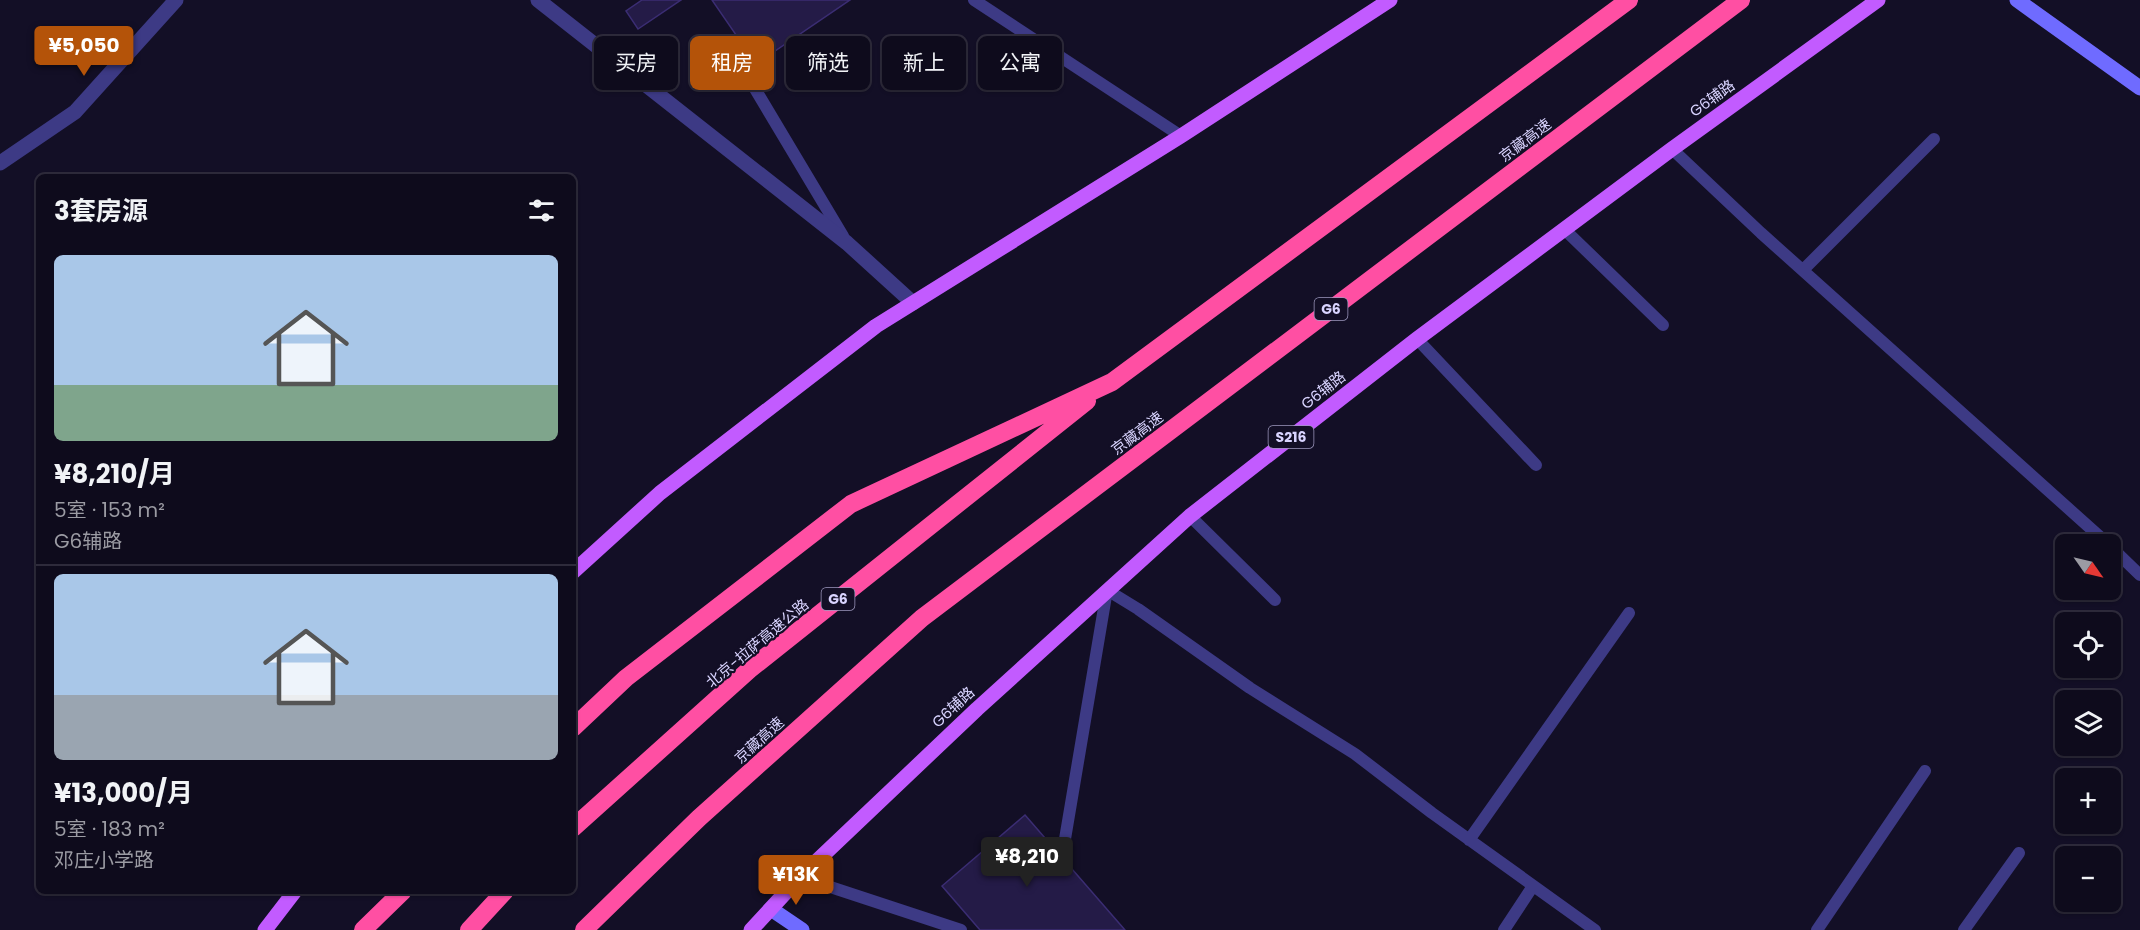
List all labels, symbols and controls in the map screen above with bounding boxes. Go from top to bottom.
pin: ¥5,050 [35,26,133,77]
text: ¥5,050 [48,31,120,59]
chip: 买房 [594,36,678,90]
chip: 租房 [690,36,774,90]
chip: 筛选 [786,36,870,90]
chip: 新上 [882,36,966,90]
chip: 公寓 [978,36,1062,90]
street label: G6辅路 [1685,74,1739,122]
street label: 京藏高速 [1495,114,1555,166]
text: 3套房源 [54,193,148,229]
icon: filters [525,194,558,227]
icon: home [252,294,360,402]
road number: G6 [1314,298,1348,320]
street label: G6辅路 [1296,366,1350,414]
street label: 京藏高速 [1107,407,1167,459]
road number: S216 [1268,426,1314,448]
text: ¥8,210/月 [54,456,175,492]
text: 5室 · 153 m² [54,496,165,524]
text: G6辅路 [54,527,122,555]
north arrow [2055,534,2121,600]
map controls [2055,534,2121,912]
road number: G6 [822,588,854,610]
street label: 北京-拉萨高速公路 [701,594,813,692]
button: locate [2055,612,2121,678]
icon: home [252,613,360,721]
street label: G6辅路 [927,682,979,732]
button: layers [2055,690,2121,756]
street label: 京藏高速 [730,712,788,768]
button: + [2055,768,2121,834]
text: ¥13,000/月 [54,775,193,811]
text: 5室 · 183 m² [54,815,165,843]
pin: ¥8,210 [978,837,1076,888]
text: ¥8,210 [995,842,1059,870]
text: 邓庄小学路 [54,846,154,874]
button: − [2055,846,2121,912]
pin: ¥13K [760,855,832,906]
text: ¥13K [773,860,819,888]

